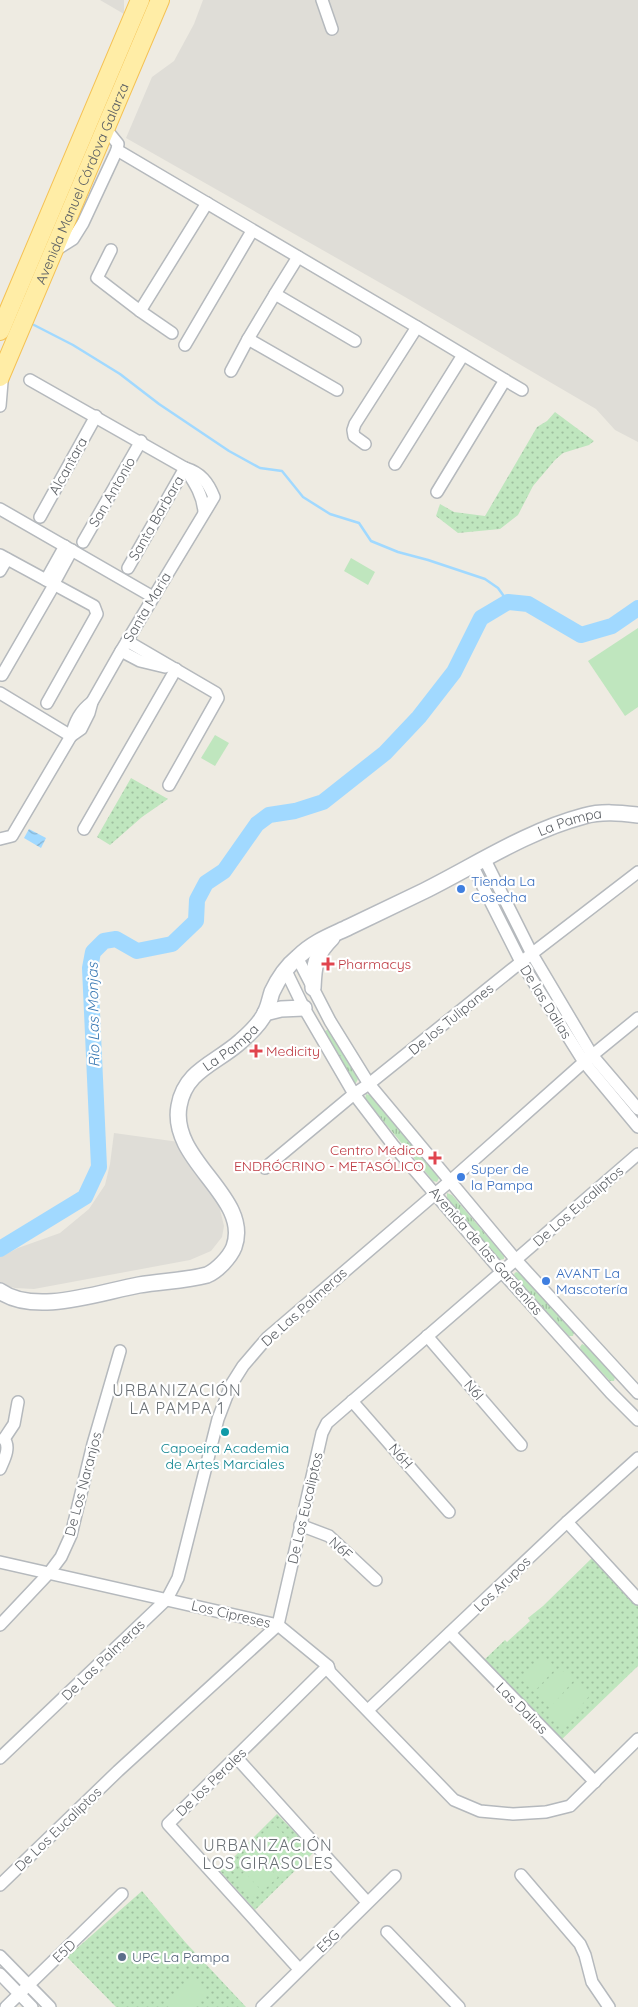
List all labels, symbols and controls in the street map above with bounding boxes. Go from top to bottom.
street label: Avenida Manuel Córdova Galarza [31,80,133,287]
street label: Alcantara [45,434,91,498]
street label: San Antonio [85,454,139,530]
street label: Santa Barbara [124,472,188,564]
street label: Santa Maria [119,569,175,645]
street label: La Pampa [535,804,603,840]
place label: Tienda La Cosecha [471,872,535,906]
marker: Tienda La Cosecha [455,883,467,895]
place label: Pharmacys [338,955,411,973]
marker: Pharmacys [322,958,334,970]
water label: Rio Las Monjas [83,961,103,1068]
street label: De las Dalias [516,962,576,1042]
street label: De los Tulipanes [405,979,497,1059]
street label: La Pampa [199,1020,262,1075]
place label: Medicity [266,1042,320,1060]
marker: Medicity [250,1045,262,1057]
place label: Centro Médico ENDRÓCRINO - METASÓLICO [234,1141,424,1175]
marker: Centro Médico ENDRÓCRINO - METASÓLICO [428,1151,442,1165]
place label: Super de la Pampa [471,1160,533,1194]
street label: De Los Eucaliptos [529,1162,627,1250]
marker: Super de la Pampa [455,1171,467,1183]
street label: Avenida de las Gardenias [425,1183,547,1319]
street label: De Las Palmeras [257,1264,351,1350]
place label: AVANT La Mascotería [556,1264,628,1298]
marker: AVANT La Mascotería [540,1275,552,1287]
street label: N6I [460,1376,488,1404]
district label: URBANIZACIÓN LA PAMPA 1 [112,1380,242,1418]
marker: Capoeira Academia de Artes Marciales [219,1426,231,1438]
street label: De Los Naranjos [60,1430,106,1538]
place label: Capoeira Academia de Artes Marciales [161,1439,289,1473]
street label: N6H [385,1440,417,1472]
street label: De Los Eucaliptos [283,1450,327,1566]
street label: N6F [325,1533,357,1563]
street label: Los Arupos [470,1552,534,1616]
street label: Los Cipreses [190,1596,272,1632]
street label: De Las Palmeras [57,1616,149,1704]
street label: Las Dalias [492,1678,552,1738]
street label: De los Perales [172,1744,250,1820]
street label: De Los Eucaliptos [11,1783,105,1875]
district label: URBANIZACIÓN LOS GIRASOLES [202,1835,334,1873]
street label: E5G [313,1926,343,1956]
street label: E5D [49,1936,79,1966]
place label: UPC La Pampa [132,1948,230,1966]
marker: UPC La Pampa [116,1951,128,1963]

